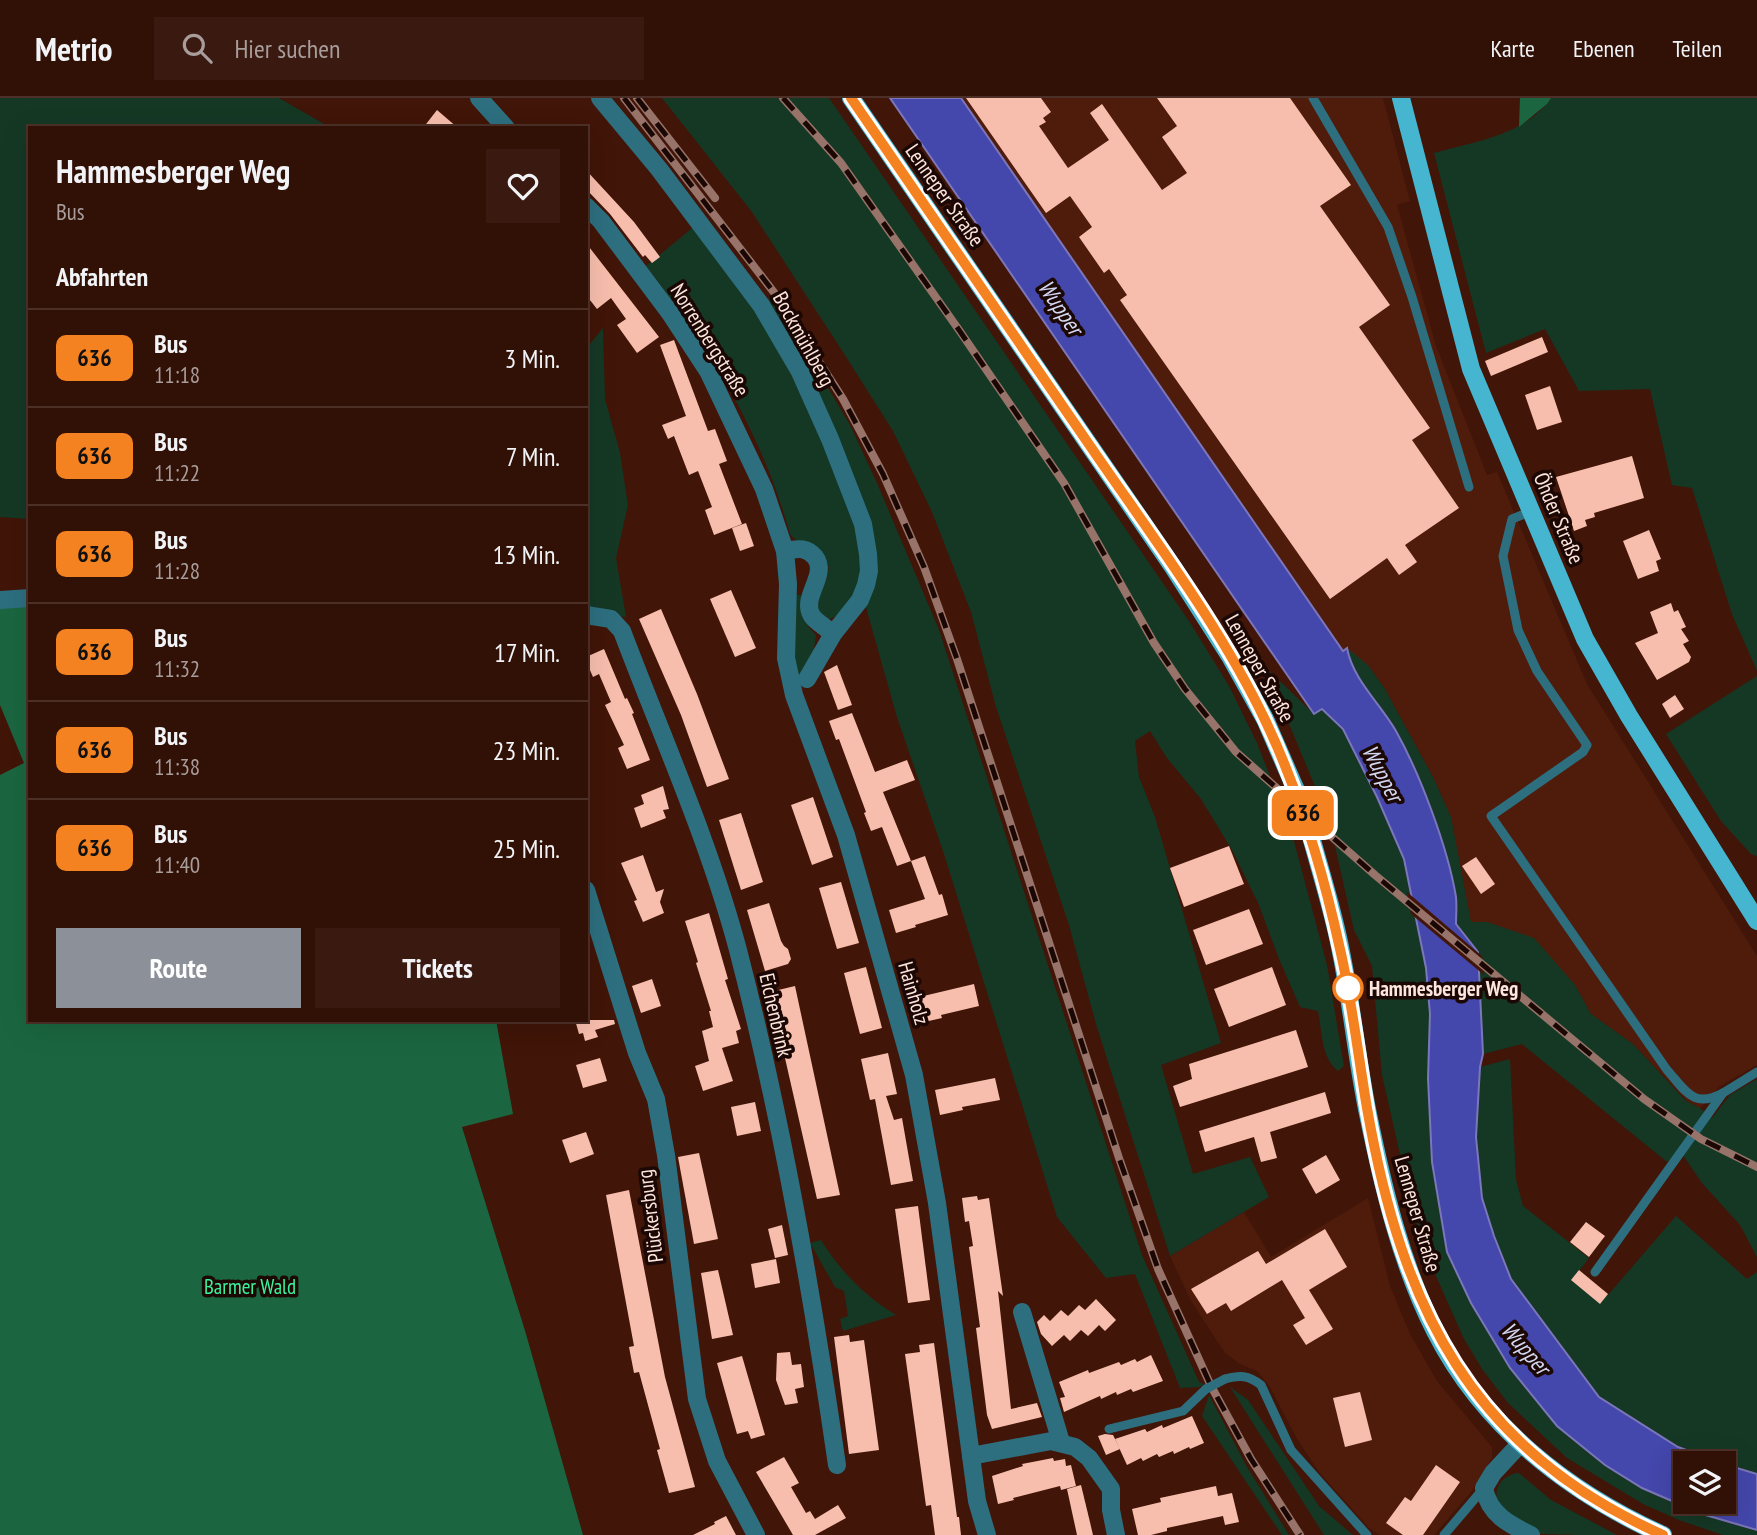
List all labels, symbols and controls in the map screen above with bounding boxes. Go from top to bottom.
search box [154,17,644,80]
text: Metrio [35,27,112,70]
icon: search [178,29,216,67]
text: Hier suchen [234,32,340,65]
text: Karte [1491,33,1535,64]
text: Ebenen [1573,33,1635,64]
text: Teilen [1673,33,1722,64]
street label: Lenneper Straße [900,138,990,252]
text: Hammesberger Weg [56,149,290,192]
button: heart [486,149,560,223]
text: Bus [56,197,85,226]
text: Abfahrten [56,260,148,293]
water label: Wupper [1032,274,1092,343]
street label: Norrenbergstraße [665,278,755,402]
street label: Bockmühlberg [767,287,841,391]
text: Bus [154,327,187,360]
text: 636 [77,342,112,373]
text: 3 Min. [505,342,560,375]
text: 11:18 [154,360,200,389]
text: Bus [154,425,187,458]
text: 636 [77,440,112,471]
text: 7 Min. [506,440,560,473]
text: 11:22 [154,458,200,487]
street label: Öhder Straße [1528,468,1590,568]
text: Bus [154,523,187,556]
text: 636 [77,538,112,569]
text: 13 Min. [493,538,560,571]
text: 11:28 [154,556,200,585]
street label: Lenneper Straße [1219,609,1301,727]
text: Bus [154,621,187,654]
text: 636 [77,636,112,667]
text: 17 Min. [494,636,560,669]
text: 11:32 [154,654,200,683]
text: Bus [154,719,187,752]
text: 636 [77,734,112,765]
text: 23 Min. [493,734,560,767]
water label: Wupper [1356,739,1412,810]
text: 11:38 [154,752,200,781]
line badge: 636 [1263,790,1343,836]
text: 636 [1286,797,1320,828]
text: Bus [154,817,187,850]
text: 636 [77,832,112,863]
text: 25 Min. [493,832,560,865]
text: 11:40 [154,850,200,879]
button: Route [56,928,301,1008]
button: Tickets [315,928,560,1008]
street label: Hainholz [892,958,936,1028]
street label: Eichenbrink [753,971,799,1059]
marker: Hammesberger Weg [1333,973,1363,1003]
place label: Hammesberger Weg [1369,975,1518,1002]
street label: Lenneper Straße [1389,1153,1447,1275]
street label: Plückersburg [631,1168,669,1264]
park label: Barmer Wald [204,1273,296,1300]
water label: Wupper [1495,1316,1559,1383]
map controls [1673,1451,1736,1514]
button: layers [1673,1451,1736,1514]

